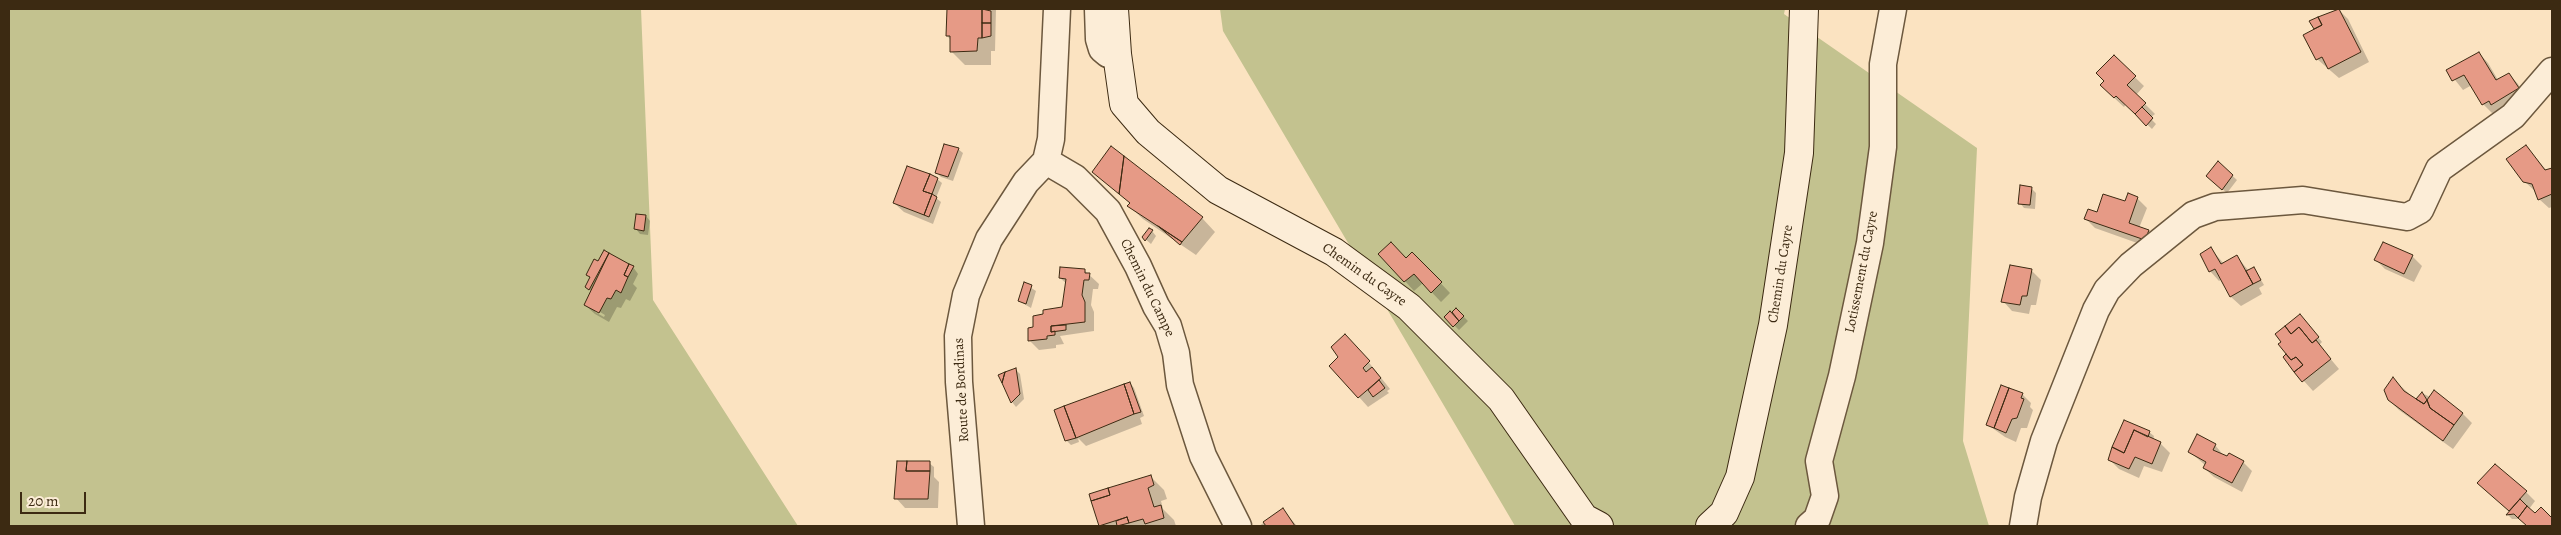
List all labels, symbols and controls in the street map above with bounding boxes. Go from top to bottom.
street label: Lotissement du Cayre [1842,210,1882,334]
street label: Chemin du Cayre [1765,224,1797,324]
street label: Chemin du Campe [1116,236,1178,340]
street label: Chemin du Cayre [1319,240,1409,310]
street label: Route de Bordinas [951,337,973,443]
scale bar [22,482,89,514]
text: 20 m [28,491,59,511]

